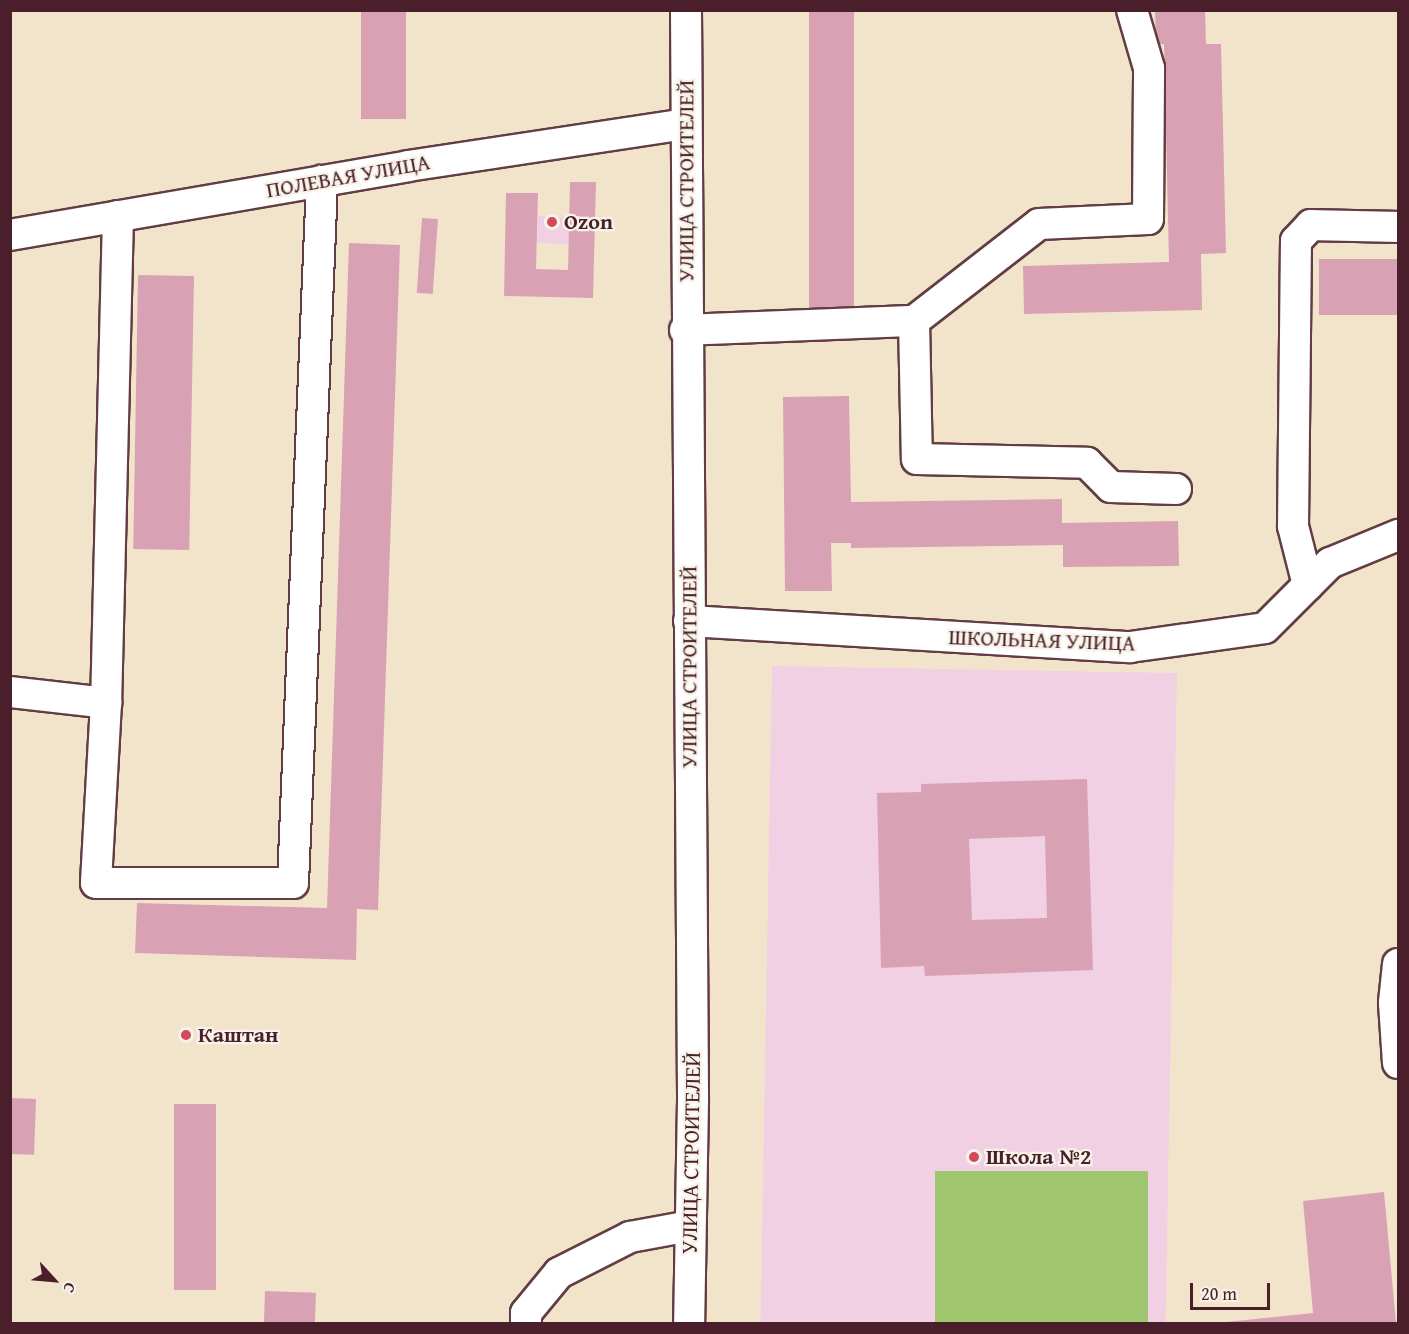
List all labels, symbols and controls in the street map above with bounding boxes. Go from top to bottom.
street label: УЛИЦА СТРОИТЕЛЕЙ [673,80,699,282]
street label: ПОЛЕВАЯ УЛИЦА [264,149,432,203]
place label: Ozon [564,209,613,235]
marker: Ozon [545,215,559,229]
street label: УЛИЦА СТРОИТЕЛЕЙ [676,566,702,768]
street label: ШКОЛЬНАЯ УЛИЦА [948,624,1136,656]
place label: Каштан [198,1022,278,1048]
marker: Каштан [179,1028,193,1042]
street label: УЛИЦА СТРОИТЕЛЕЙ [676,1052,706,1254]
place label: Школа №2 [986,1144,1091,1170]
marker: Школа №2 [967,1150,981,1164]
north arrow [24,1250,84,1310]
scale bar [1193,1271,1272,1309]
text: С [57,1279,83,1297]
text: 20 m [1201,1280,1237,1307]

